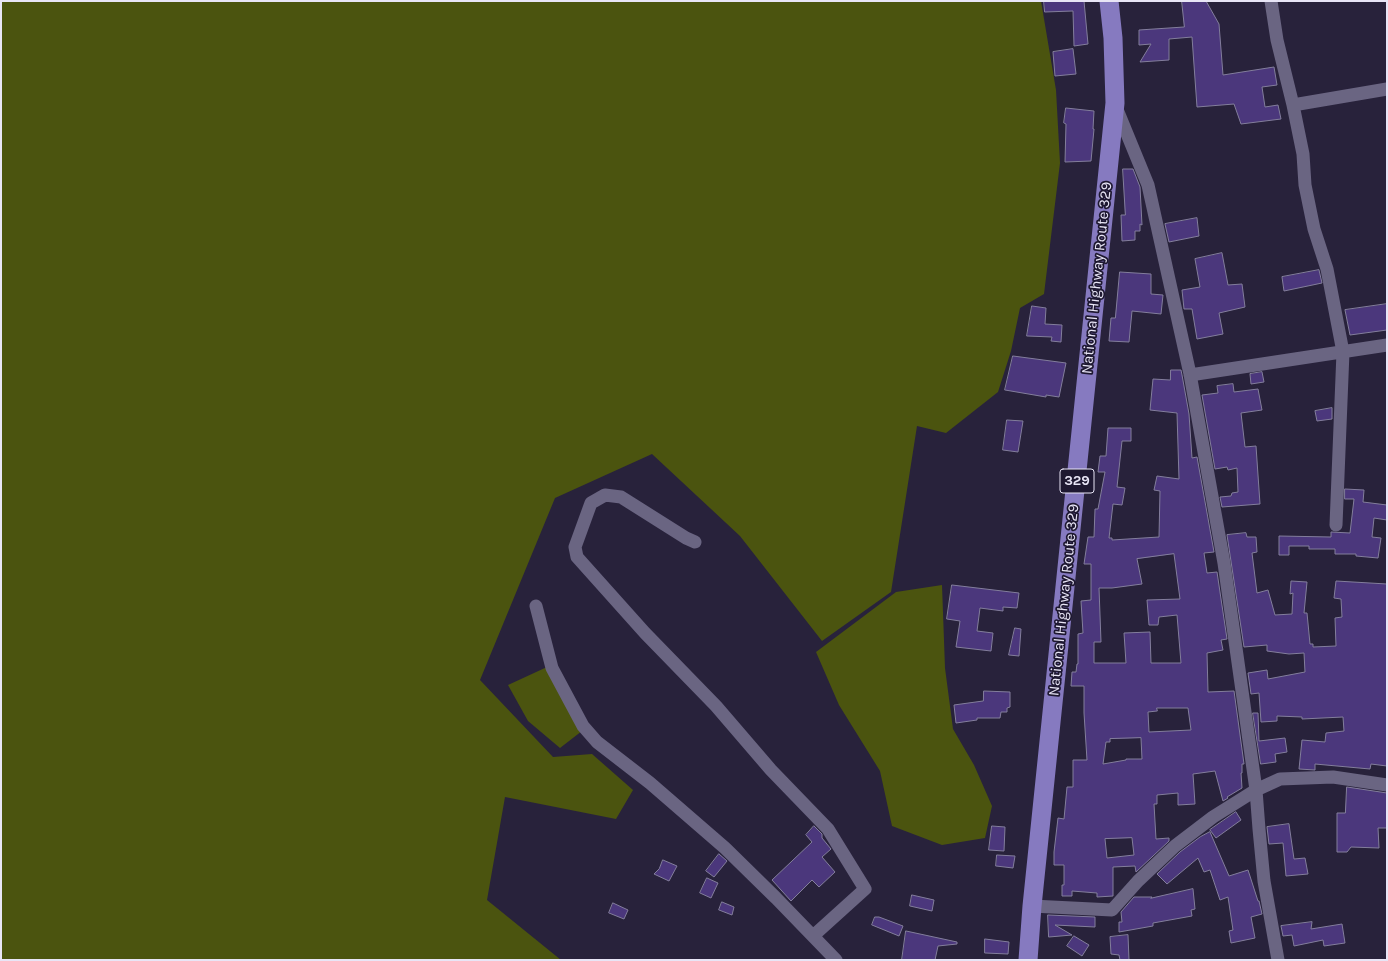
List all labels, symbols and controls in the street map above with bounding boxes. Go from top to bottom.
street label: National Highway Route 329 [1078,181,1116,375]
road number: 329 [1060,469,1094,493]
street label: National Highway Route 329 [1045,503,1083,697]

